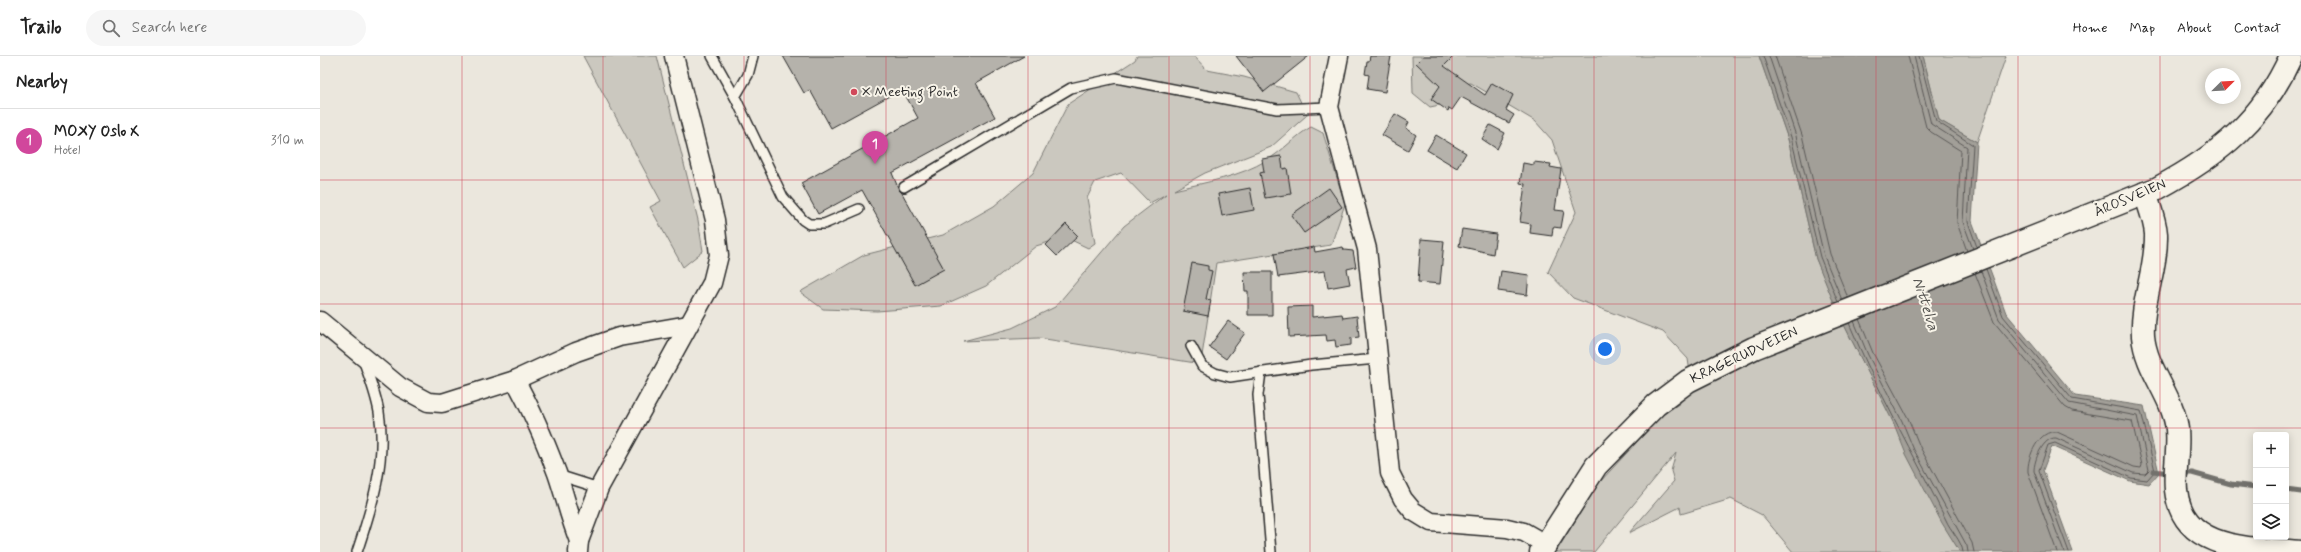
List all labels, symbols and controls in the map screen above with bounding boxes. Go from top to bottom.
search box [86,10,366,46]
text: Trailo [20,15,62,40]
icon: search [100,17,122,39]
text: Search here [132,18,207,38]
text: Home [2073,19,2107,37]
text: Map [2129,19,2155,37]
text: About [2177,19,2212,37]
text: Contact [2234,19,2281,37]
north arrow [2205,68,2241,104]
text: Nearby [16,71,68,93]
place label: X Meeting Point [862,83,958,103]
marker: X Meeting Point [849,87,859,97]
text: MOXY Oslo X [54,122,139,142]
pin: 1 [862,131,888,164]
text: 1 [26,132,32,149]
text: 310 m [271,132,304,149]
text: Hotel [54,142,80,159]
street label: ÅROSVEIEN [2091,175,2169,221]
water label: Nittelva [1907,275,1943,334]
street label: KRAGERUDVEIEN [1687,322,1801,388]
your location [1595,339,1615,359]
map controls [2253,432,2289,540]
button: + [2253,432,2289,468]
button: − [2253,468,2289,504]
button: layers [2253,504,2289,540]

